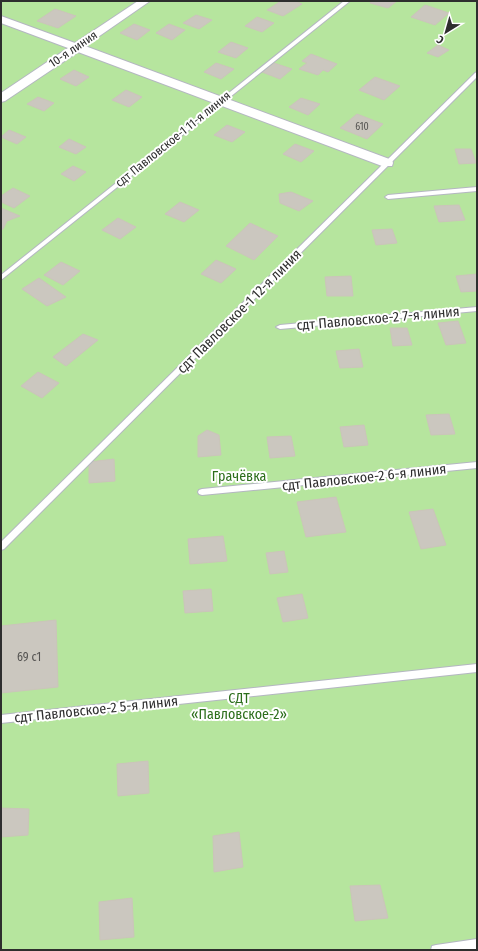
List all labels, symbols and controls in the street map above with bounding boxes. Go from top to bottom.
north arrow [426,12,466,52]
street label: 10-я линия [46,28,100,70]
text: С [434,33,446,47]
street label: сдт Павловское-1 11-я линия [113,88,233,190]
house number: 610 [355,121,369,133]
street label: сдт Павловское-1 12-я линия [174,246,305,377]
street label: сдт Павловское-2 7-я линия [296,303,460,334]
street label: сдт Павловское-2 6-я линия [281,460,447,495]
park label: Грачёвка [212,468,266,485]
house number: 69 с1 [17,650,41,664]
park label: СДТ «Павловское-2» [191,690,287,723]
street label: сдт Павловское-2 5-я линия [13,692,179,727]

